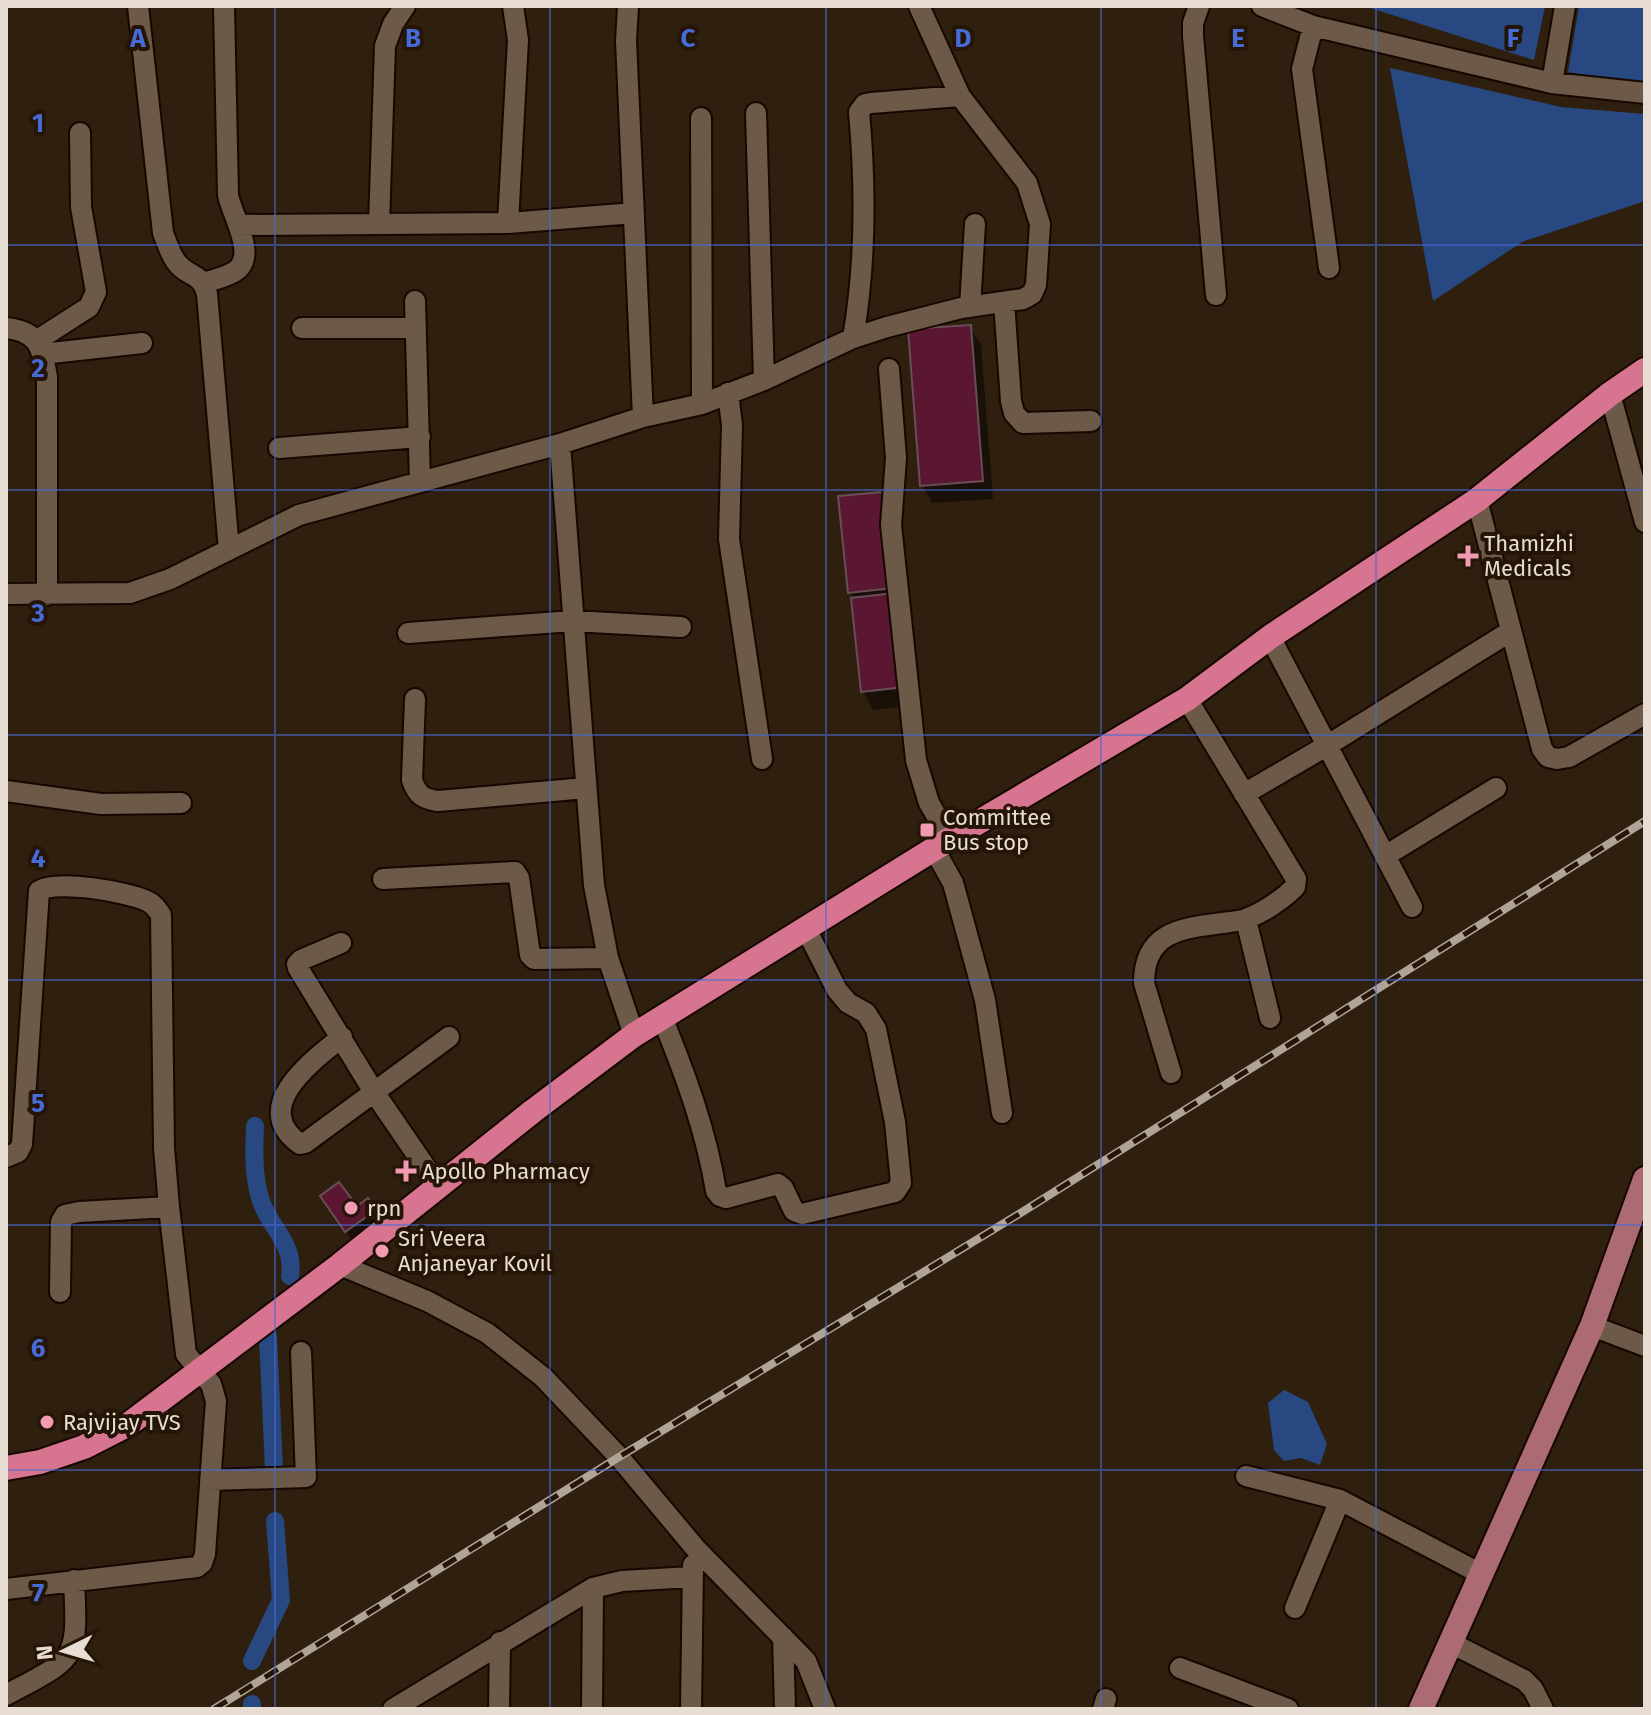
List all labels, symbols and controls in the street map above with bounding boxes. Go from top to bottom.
text: A [129,23,146,54]
text: B [405,23,421,54]
text: C [681,23,696,54]
text: D [955,23,972,54]
text: E [1231,23,1245,54]
text: F [1507,23,1520,54]
text: 1 [32,108,44,139]
text: 2 [31,353,45,384]
place label: Thamizhi Medicals [1484,530,1574,582]
marker: Thamizhi Medicals [1459,547,1477,565]
text: 3 [30,598,45,629]
place label: Committee Bus stop [943,804,1051,856]
marker: Committee Bus stop [918,821,936,839]
text: 4 [31,843,46,874]
text: 5 [31,1088,45,1119]
place label: Apollo Pharmacy [422,1158,590,1185]
marker: Apollo Pharmacy [397,1162,415,1180]
place label: rpn [367,1195,401,1222]
marker: rpn [342,1199,360,1217]
place label: Sri Veera Anjaneyar Kovil [398,1225,552,1277]
marker: Sri Veera Anjaneyar Kovil [373,1242,391,1260]
text: 6 [31,1333,46,1364]
place label: Rajvijay TVS [63,1409,181,1436]
marker: Rajvijay TVS [38,1413,56,1431]
text: 7 [32,1578,44,1609]
north arrow [24,1611,104,1691]
text: N [30,1644,59,1661]

